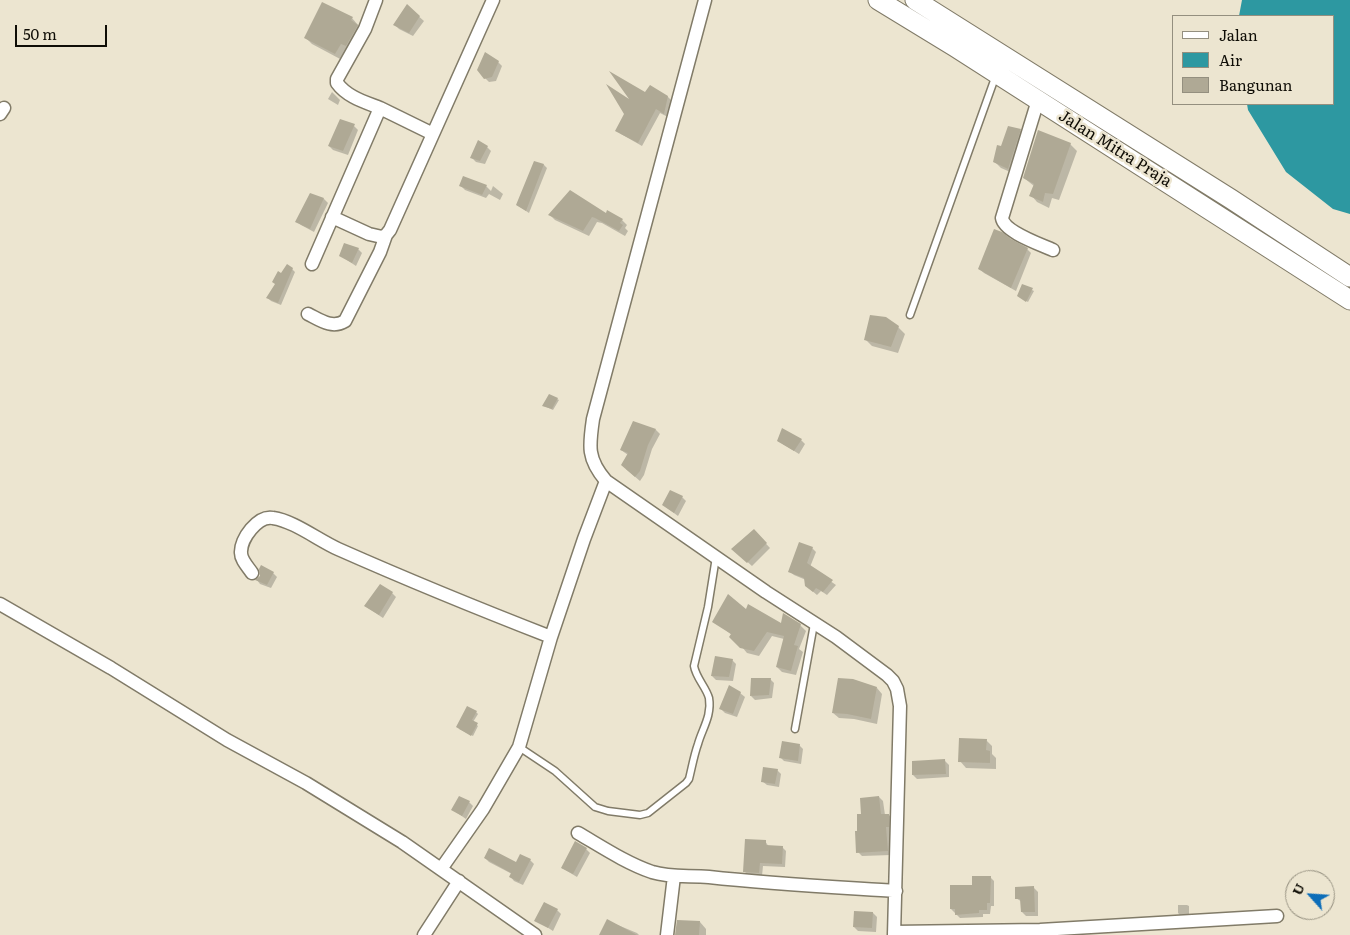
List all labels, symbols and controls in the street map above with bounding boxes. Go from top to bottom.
scale bar [18,15,110,47]
legend [1172,15,1335,105]
text: 50 m [23,22,57,45]
text: Jalan [1219,23,1258,46]
text: Air [1219,48,1242,71]
text: Bangunan [1219,73,1292,96]
street label: Jalan Mitra Praja [1055,106,1175,192]
north arrow [1285,870,1335,920]
text: U [1286,880,1309,898]

